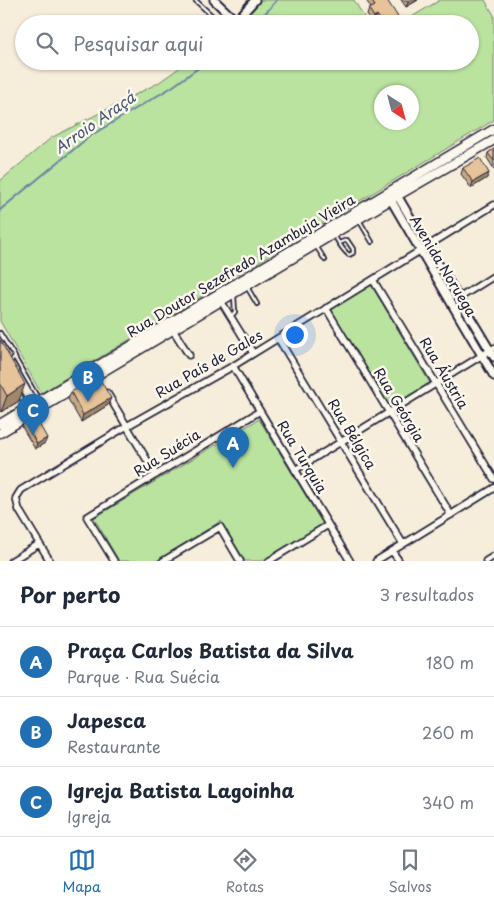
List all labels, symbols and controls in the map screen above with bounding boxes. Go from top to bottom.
search box [15,15,479,70]
icon: search [33,29,61,57]
text: Pesquisar aqui [73,29,203,57]
water label: Arroio Araçá [49,85,140,158]
north arrow [374,85,419,130]
street label: Rua Doutor Sezefredo Azambuja Vieira [123,189,359,342]
street label: Avenida Noruega [405,211,482,321]
your location [282,322,308,348]
street label: Rua País de Gales [151,324,266,403]
street label: Rua Áustria [415,333,474,413]
pin: B [72,361,104,402]
street label: Rua Geórgia [369,364,430,446]
pin: C [17,394,49,435]
street label: Rua Bélgica [323,394,382,473]
street label: Rua Turquia [272,416,333,498]
street label: Rua Suécia [129,423,205,481]
pin: A [217,427,249,468]
text: Por perto [20,578,120,610]
text: 3 resultados [379,582,474,606]
text: Praça Carlos Batista da Silva [67,636,354,664]
text: A [30,650,42,674]
text: 180 m [426,650,474,674]
text: Parque · Rua Suécia [67,664,220,688]
text: Japesca [67,706,146,734]
text: B [31,720,41,744]
text: 260 m [422,720,474,744]
text: Restaurante [67,734,161,758]
text: Igreja Batista Lagoinha [67,776,294,804]
text: C [30,790,42,814]
text: 340 m [422,790,474,814]
text: Igreja [67,804,111,828]
tab: Mapa [62,846,101,897]
tab: Rotas [226,846,264,897]
tab: Salvos [388,846,432,897]

